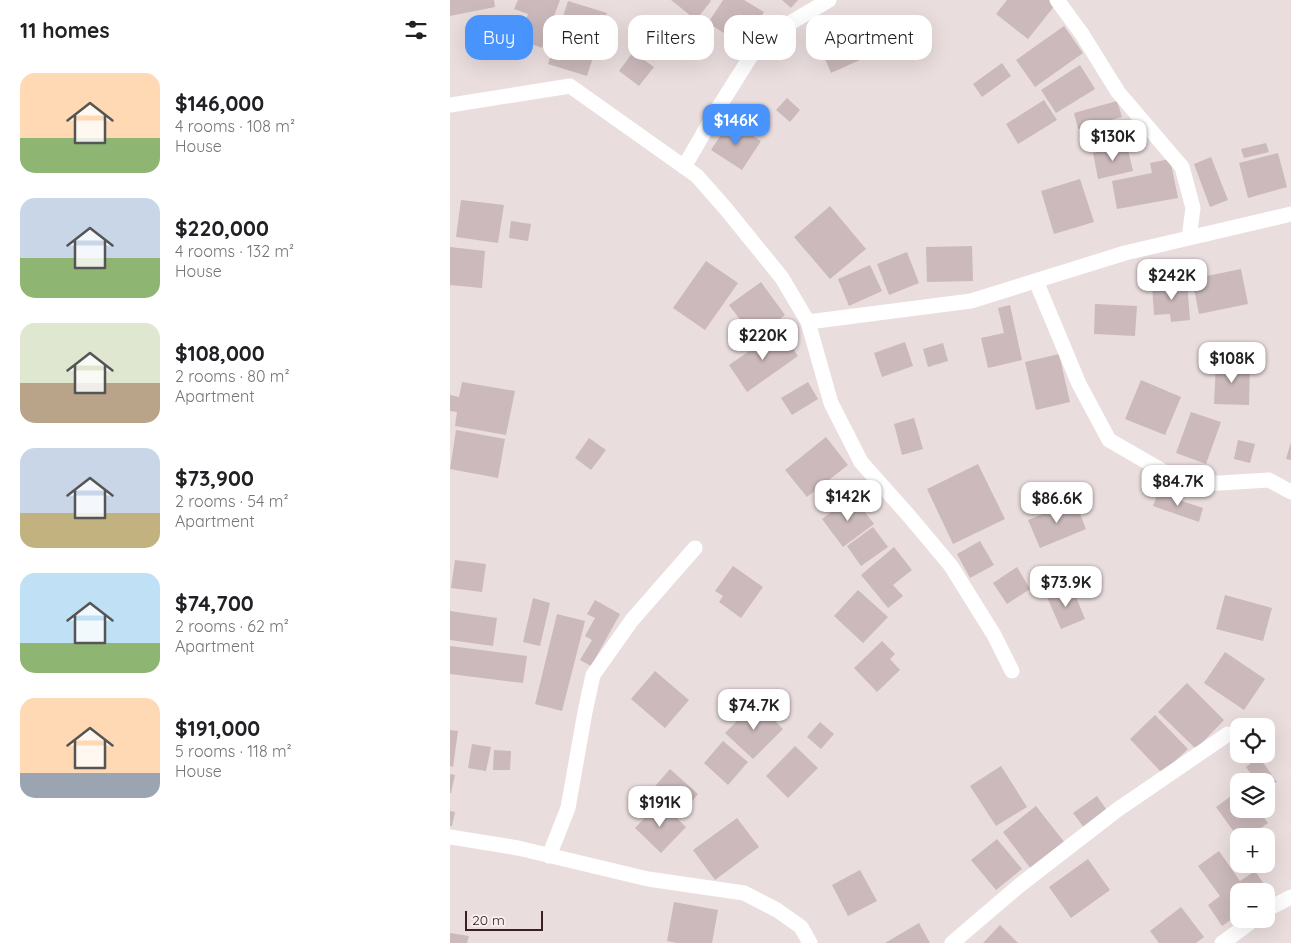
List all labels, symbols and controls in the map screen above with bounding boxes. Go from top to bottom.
chip: Buy [465,15,533,60]
chip: Rent [543,15,618,60]
chip: Filters [628,15,714,60]
chip: New [724,15,796,60]
chip: Apartment [806,15,932,60]
icon: filters [402,16,430,44]
text: 11 homes [20,17,110,43]
text: $146,000 [175,90,264,116]
icon: home [60,93,120,153]
pin: $146K [701,104,771,146]
text: $146K [714,110,758,130]
text: 4 rooms · 108 m² [175,116,295,136]
pin: $130K [1078,120,1148,162]
text: $130K [1091,126,1135,146]
text: House [175,136,222,156]
text: $220,000 [175,215,269,241]
icon: home [60,218,120,278]
text: 4 rooms · 132 m² [175,241,294,261]
pin: $242K [1137,258,1207,301]
text: House [175,261,222,281]
text: $242K [1148,265,1196,285]
pin: $220K [728,318,798,361]
text: $220K [739,325,787,345]
text: $108,000 [175,340,265,366]
pin: $108K [1197,342,1267,384]
icon: home [60,343,120,403]
text: $108K [1210,348,1254,368]
text: 2 rooms · 80 m² [175,366,290,386]
text: Apartment [175,386,255,406]
pin: $84.7K [1137,464,1219,507]
text: $73,900 [175,465,254,491]
icon: home [60,468,120,528]
text: $84.7K [1153,471,1203,491]
pin: $142K [813,480,883,522]
pin: $86.6K [1016,482,1098,524]
text: $142K [826,486,870,506]
text: $86.6K [1032,488,1082,508]
text: 2 rooms · 54 m² [175,491,289,511]
text: Apartment [175,511,255,531]
pin: $73.9K [1025,566,1107,608]
text: $73.9K [1041,572,1091,592]
text: $74,700 [175,590,254,616]
icon: home [60,593,120,653]
text: 2 rooms · 62 m² [175,616,289,636]
text: Apartment [175,636,255,656]
pin: $74.7K [713,688,795,731]
text: $74.7K [729,695,779,715]
text: $191,000 [175,715,260,741]
icon: home [60,718,120,778]
map controls [1230,718,1275,928]
button: locate [1230,718,1275,763]
text: 5 rooms · 118 m² [175,741,292,761]
text: House [175,761,222,781]
button: layers [1230,773,1275,818]
pin: $191K [625,786,695,828]
text: $191K [639,792,681,812]
button: + [1230,828,1275,873]
button: − [1230,883,1275,928]
scale bar [465,908,542,931]
text: 20 m [472,911,505,929]

